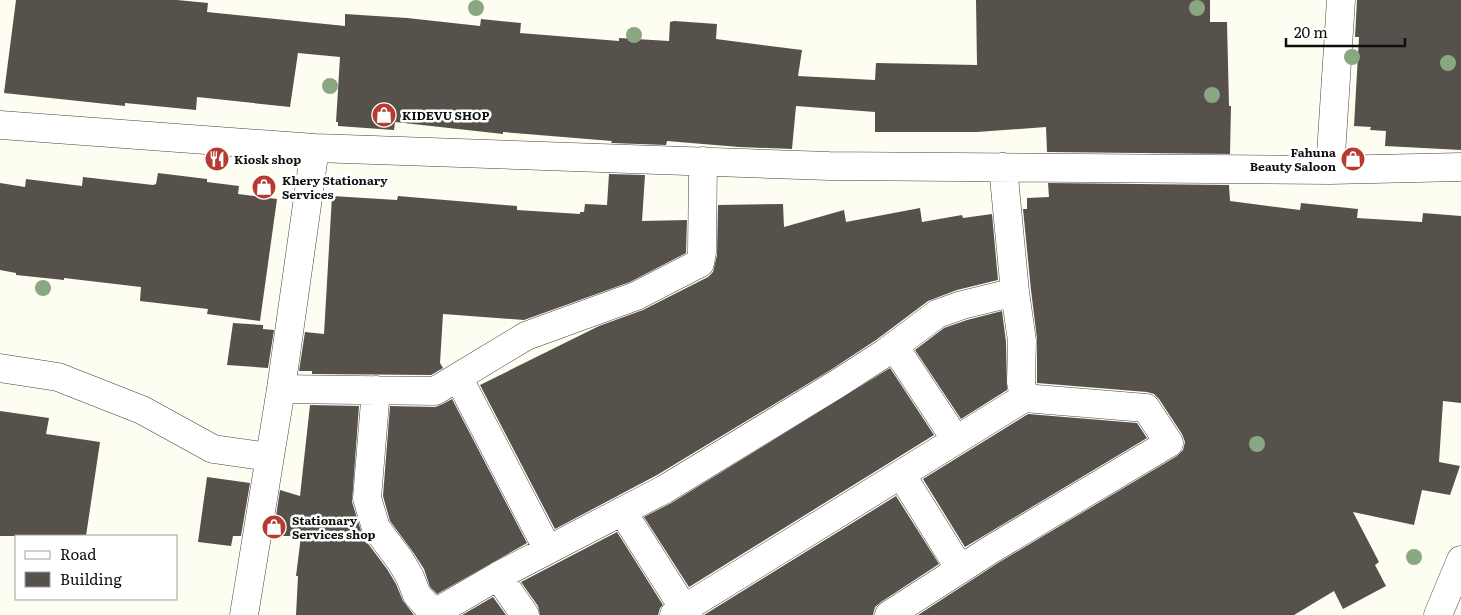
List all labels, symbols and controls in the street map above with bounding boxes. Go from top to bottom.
scale bar [1286,15,1405,47]
text: 20 m [1294,20,1328,43]
shop icon: KIDEVU SHOP [371,102,397,128]
place label: KIDEVU SHOP [402,106,489,124]
place label: Fahuna Beauty Saloon [1250,143,1337,175]
restaurant icon: Kiosk shop [204,146,230,172]
shop icon: Fahuna Beauty Saloon [1340,146,1366,172]
place label: Kiosk shop [234,150,301,168]
place label: Khery Stationary Services [282,171,388,203]
shop icon: Khery Stationary Services [251,174,277,200]
place label: Stationary Services shop [292,511,375,543]
shop icon: Stationary Services shop [261,514,287,540]
legend [15,535,178,600]
text: Road [60,542,96,565]
text: Building [60,567,122,590]

